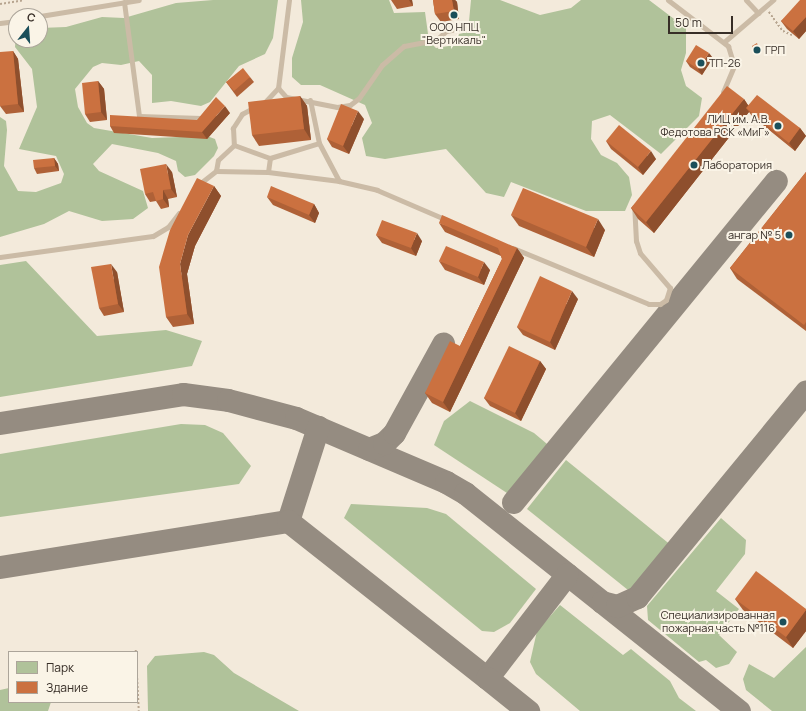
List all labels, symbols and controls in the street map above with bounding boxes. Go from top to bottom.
north arrow [8,8,48,48]
scale bar [670,8,735,34]
text: С [25,9,37,25]
marker: ООО НПЦ "Вертикаль" [449,10,459,20]
text: 50 m [675,14,702,31]
place label: ООО НПЦ "Вертикаль" [422,21,486,47]
place label: ГРП [765,43,785,57]
marker: ГРП [752,45,762,55]
place label: ТП-26 [709,56,741,70]
marker: ТП-26 [696,58,706,68]
place label: ЛИЦ им. А.В. Федотова РСК «МиГ» [660,113,770,139]
marker: ЛИЦ им. А.В. Федотова РСК «МиГ» [773,121,783,131]
place label: Лаборатория [702,158,772,172]
marker: Лаборатория [689,160,699,170]
place label: ангар № 5 [728,228,781,242]
marker: ангар № 5 [784,230,794,240]
place label: Специализированная пожарная часть №116 [661,609,775,635]
marker: Специализированная пожарная часть №116 [778,617,788,627]
legend [8,651,138,703]
text: Парк [46,659,74,676]
text: Здание [46,679,88,696]

